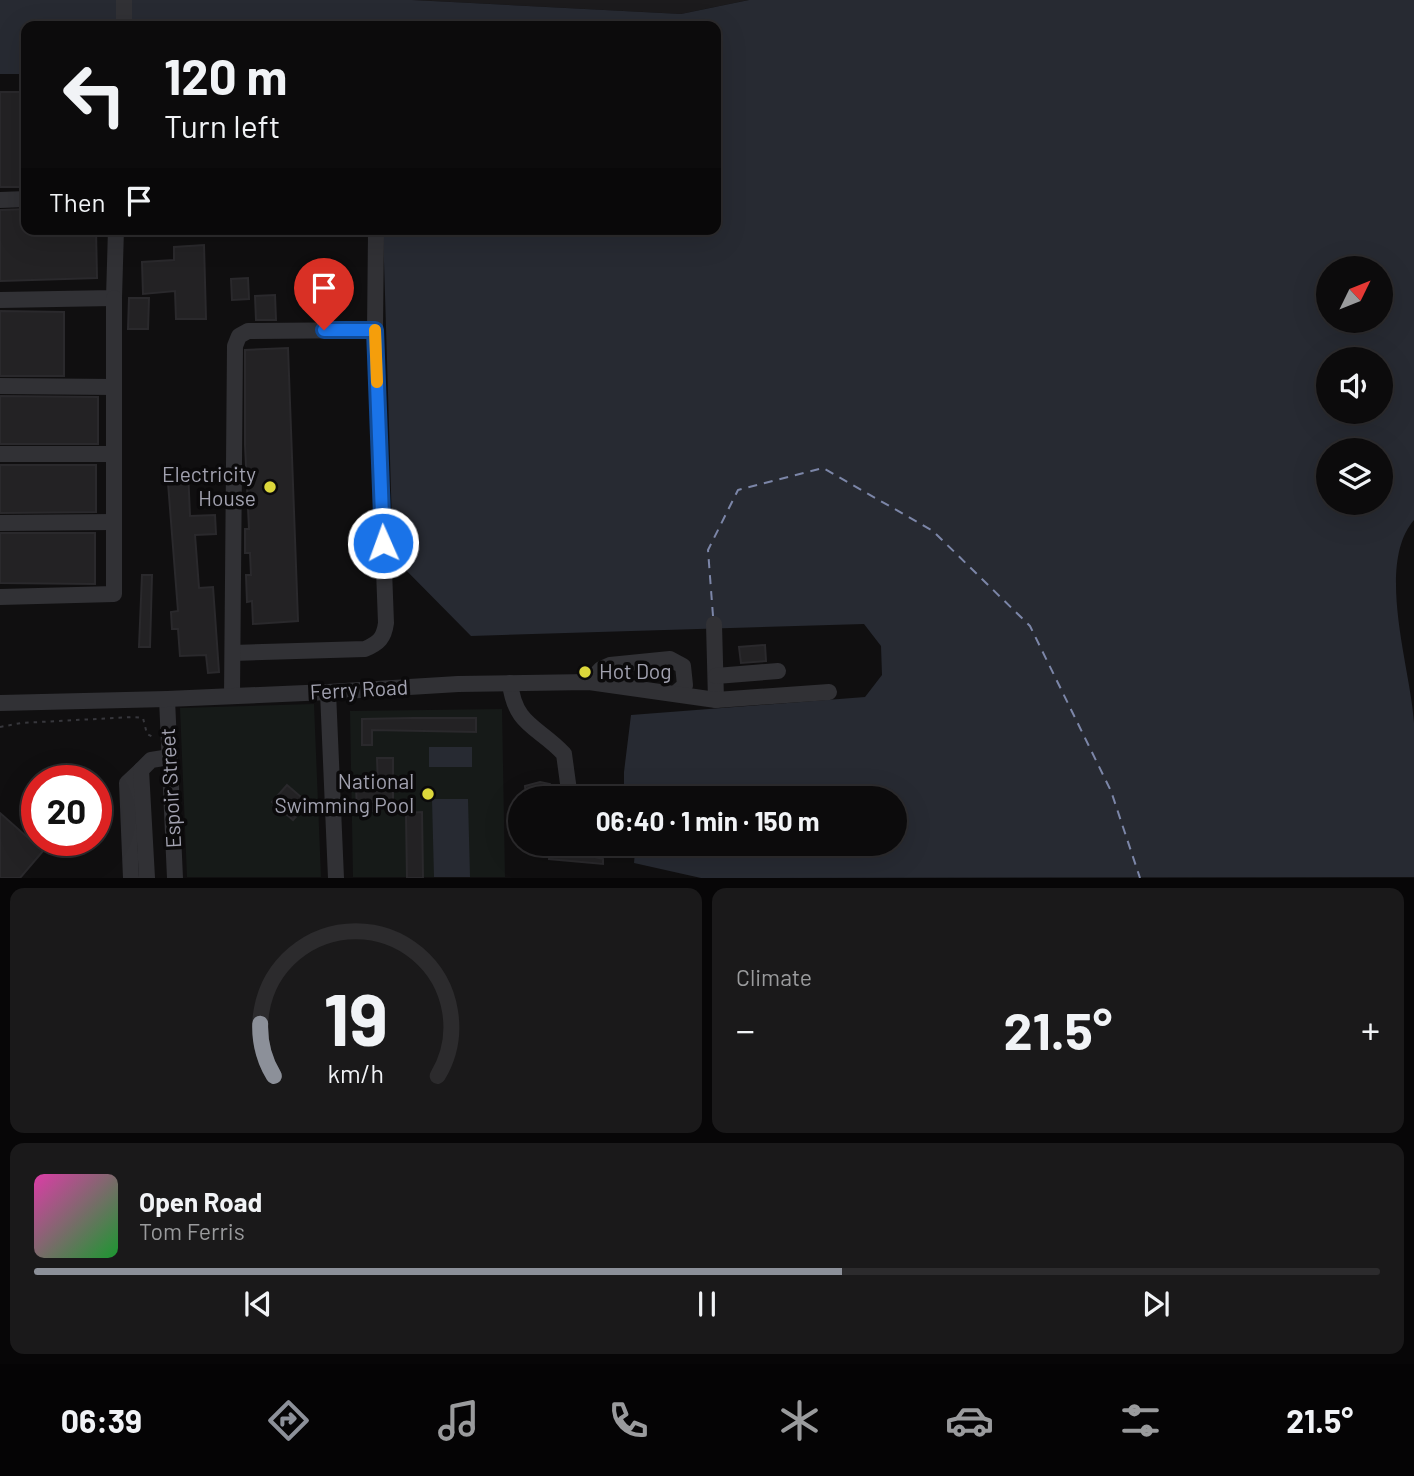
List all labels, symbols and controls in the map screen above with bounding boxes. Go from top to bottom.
text: 120 m [164,46,287,105]
icon: left [49,49,140,140]
text: Turn left [164,106,281,144]
icon: arrive [120,182,158,220]
text: Then [49,186,106,217]
north arrow [1316,256,1393,332]
map controls [1316,256,1393,515]
pin [294,258,354,330]
icon: arrive [305,269,343,307]
button: sound [1316,347,1393,424]
button: layers [1316,438,1393,515]
place label: Electricity House [162,461,256,510]
marker: Electricity House [262,479,278,495]
position arrow [346,506,420,580]
place label: Hot Dog [599,658,672,683]
marker: Hot Dog [577,664,593,680]
street label: Ferry Road [309,673,409,704]
street label: Espoir Street [154,727,185,849]
speed limit sign: 20 [21,765,112,856]
place label: National Swimming Pool [275,768,414,817]
marker: National Swimming Pool [420,786,436,802]
text: 06:40 · 1 min · 150 m [596,805,819,836]
text: Climate [736,963,812,991]
text: 19 [324,974,388,1062]
text: 21.5° [1004,998,1112,1060]
text: − [736,1006,755,1052]
text: + [1361,1006,1380,1052]
text: km/h [328,1058,384,1088]
text: Open Road [139,1186,262,1217]
text: Tom Ferris [139,1217,245,1245]
icon: previous [239,1285,277,1323]
icon: pause [688,1285,726,1323]
icon: next [1137,1285,1175,1323]
icon: directions [264,1396,313,1445]
icon: music [434,1396,483,1445]
icon: phone [604,1396,653,1445]
icon: climate [775,1396,824,1445]
icon: car [945,1396,994,1445]
icon: filters [1116,1396,1165,1445]
text: 06:39 [61,1401,142,1439]
text: 21.5° [1286,1401,1353,1439]

